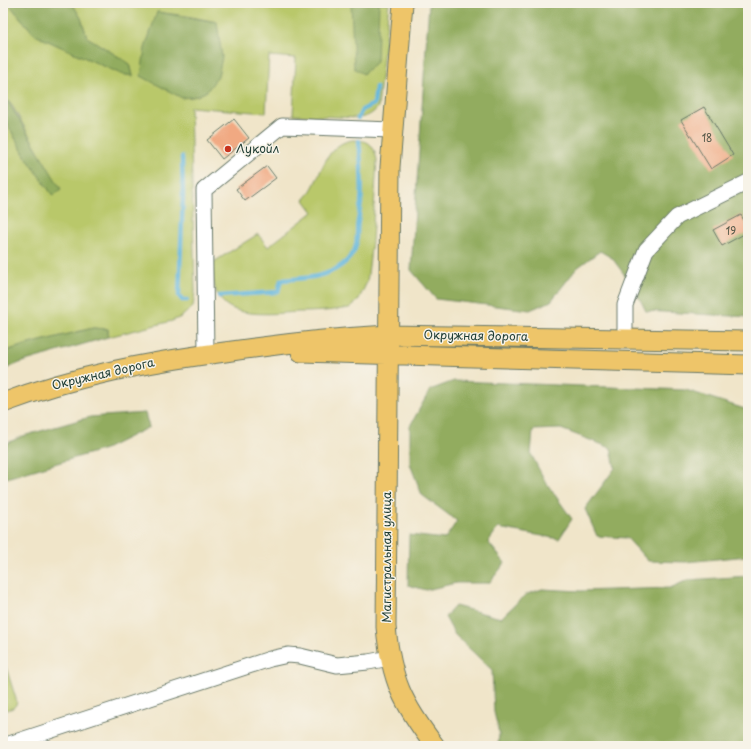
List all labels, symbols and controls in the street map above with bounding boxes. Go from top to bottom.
house number: 18 [702,130,712,145]
place label: Лукойл [236,139,279,157]
marker: Лукойл [223,144,233,154]
house number: 19 [726,223,736,238]
street label: Окружная дорога [424,325,529,345]
street label: Окружная дорога [50,352,156,394]
street label: Магистральная улица [377,491,395,623]

